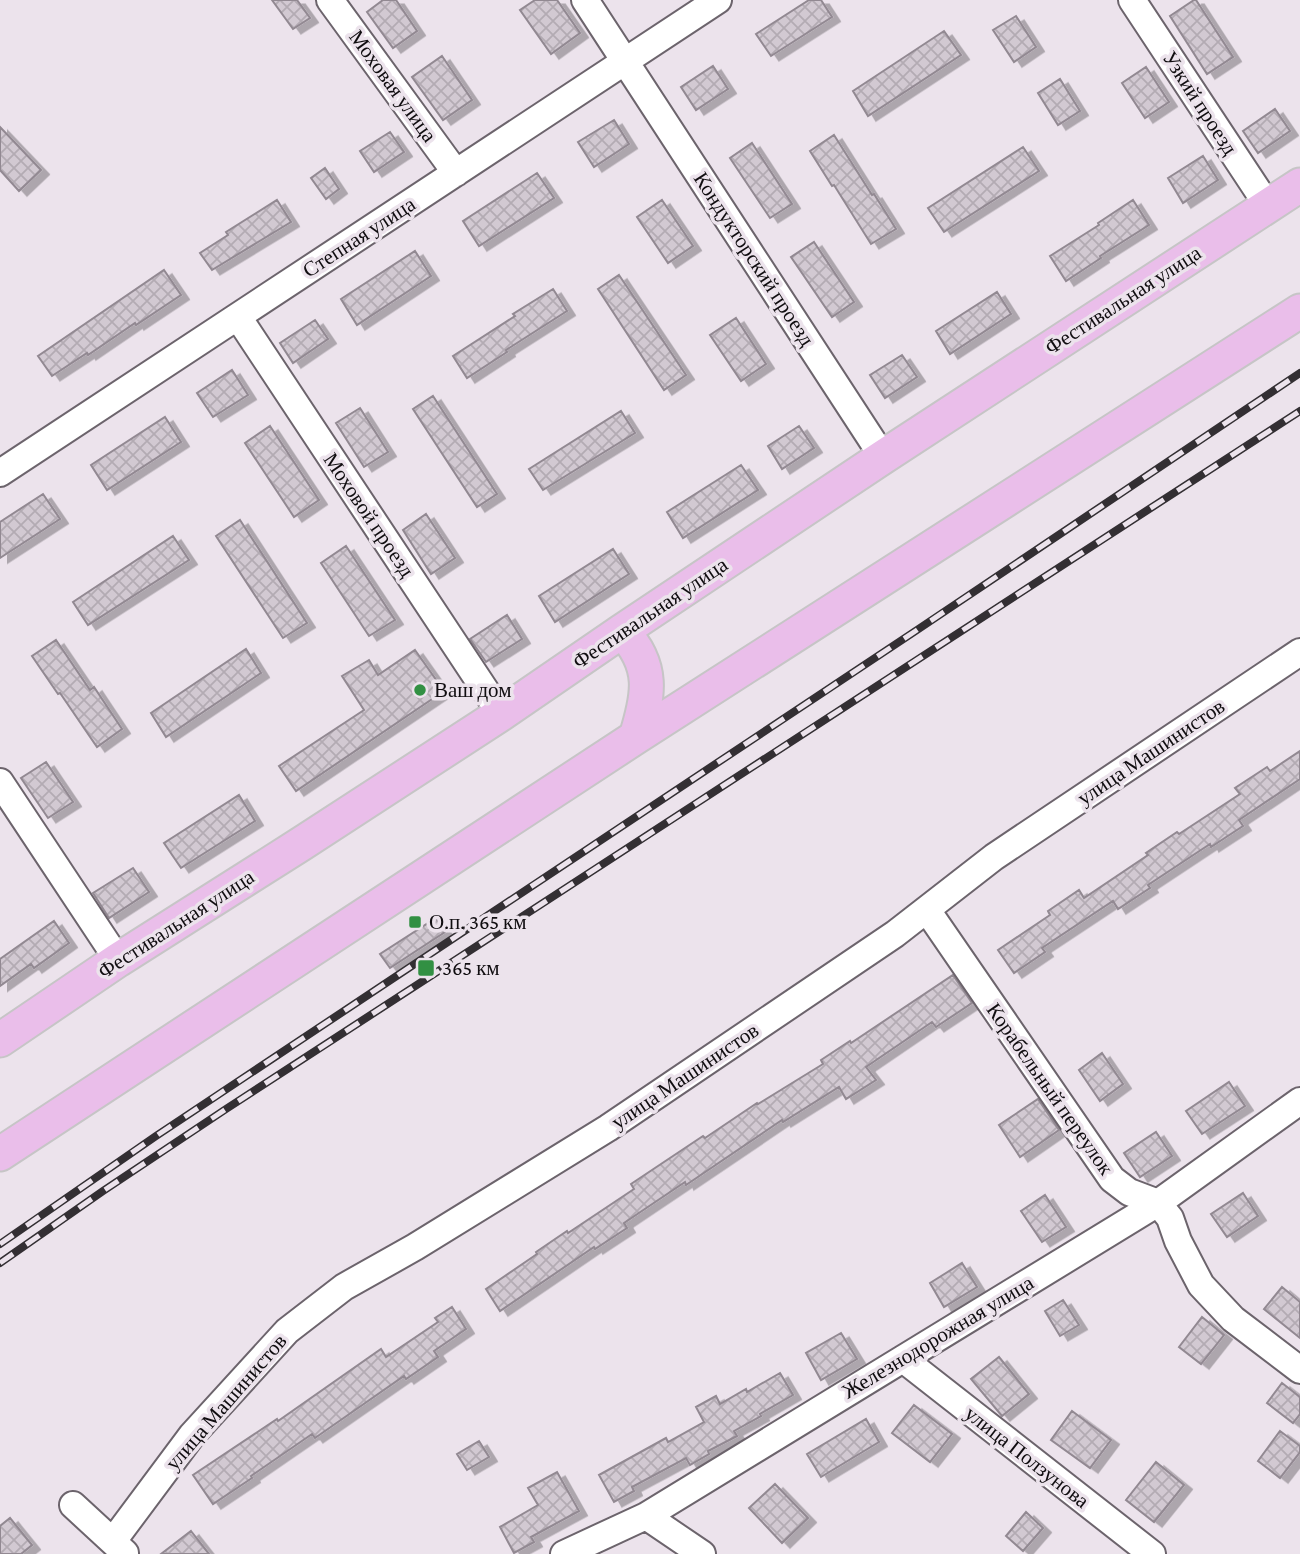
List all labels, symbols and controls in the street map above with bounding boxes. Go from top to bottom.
street label: Моховая улица [344,25,442,147]
street label: Узкий проезд [1158,47,1243,160]
street label: Кондукторский проезд [689,168,819,351]
street label: Степная улица [298,191,420,282]
street label: Фестивальная улица [1040,240,1206,359]
street label: Моховой проезд [319,448,420,582]
street label: Фестивальная улица [568,552,732,674]
place label: Ваш дом [434,678,512,702]
marker: Ваш дом [412,682,428,698]
street label: улица Машинистов [1073,694,1229,810]
street label: Фестивальная улица [93,864,259,983]
place label: О.п. 365 км [429,910,527,934]
marker: О.п. 365 км [407,914,423,930]
place label: 365 км [442,956,500,980]
marker: 365 км [416,958,436,978]
street label: Корабельный переулок [982,998,1119,1180]
street label: улица Машинистов [607,1018,763,1134]
street label: Железнодорожная улица [838,1270,1039,1404]
street label: улица Машинистов [160,1329,292,1475]
street label: улица Ползунова [960,1401,1094,1513]

